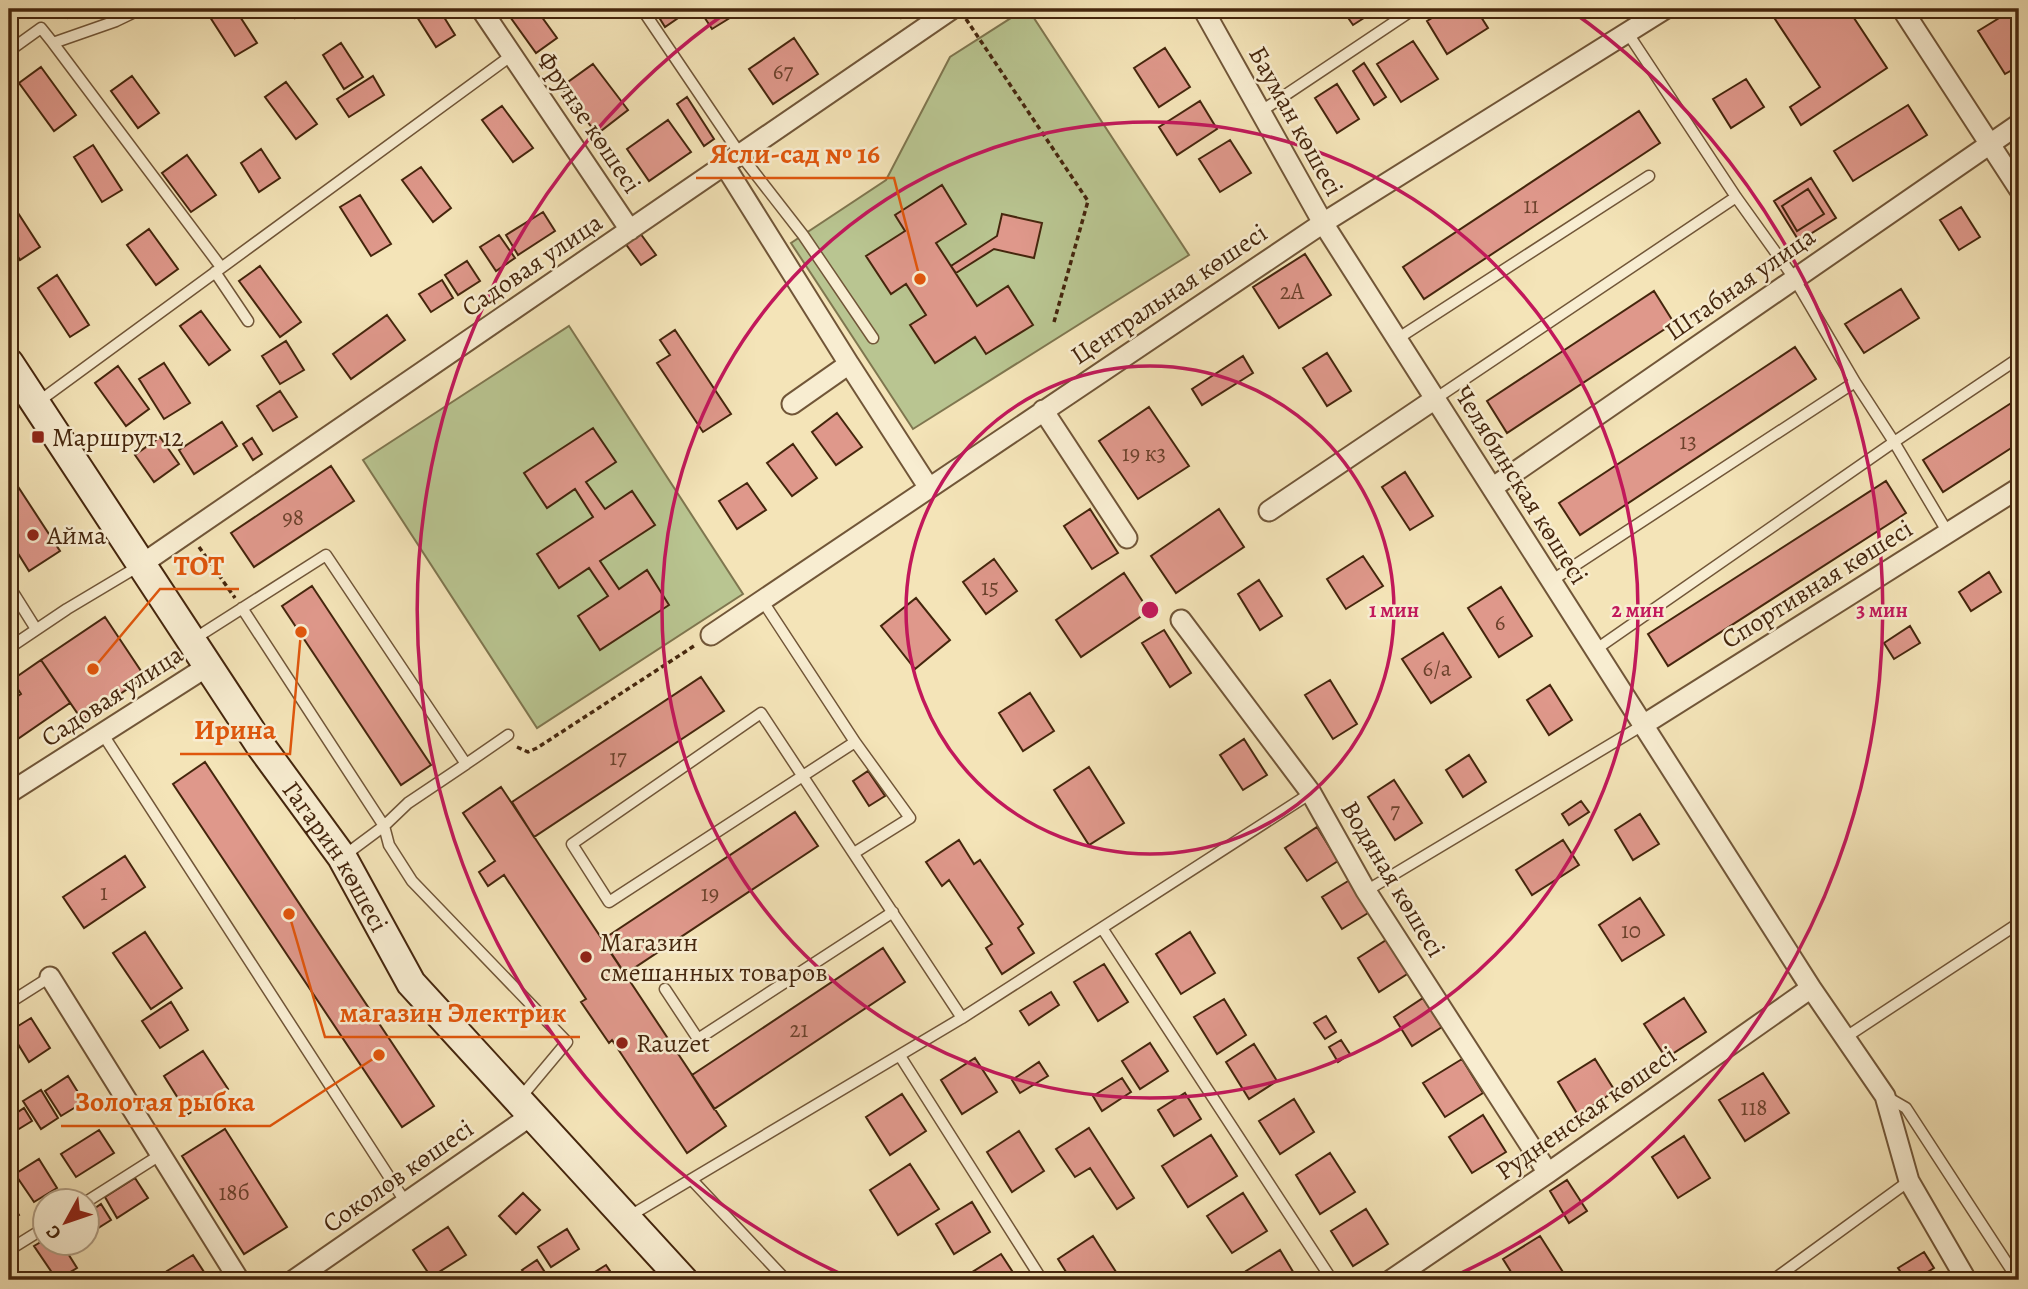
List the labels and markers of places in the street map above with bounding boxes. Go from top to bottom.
callout: Ясли-сад № 16 [696,129,894,178]
place label: Маршрут 12 [52,420,184,455]
marker: Маршрут 12 [30,429,46,445]
place label: Айма [46,518,106,553]
marker: Айма [25,527,41,543]
callout: ТОТ [160,540,239,589]
centre of rings [1138,598,1162,622]
callout: Ирина [180,705,290,754]
place label: Магазин смешанных товаров [600,925,828,990]
marker: Магазин смешанных товаров [578,949,594,965]
callout: магазин Электрик [325,988,580,1037]
place label: Rauzet [636,1026,710,1061]
marker: Rauzet [614,1035,630,1051]
callout: Золотая рыбка [61,1077,270,1126]

